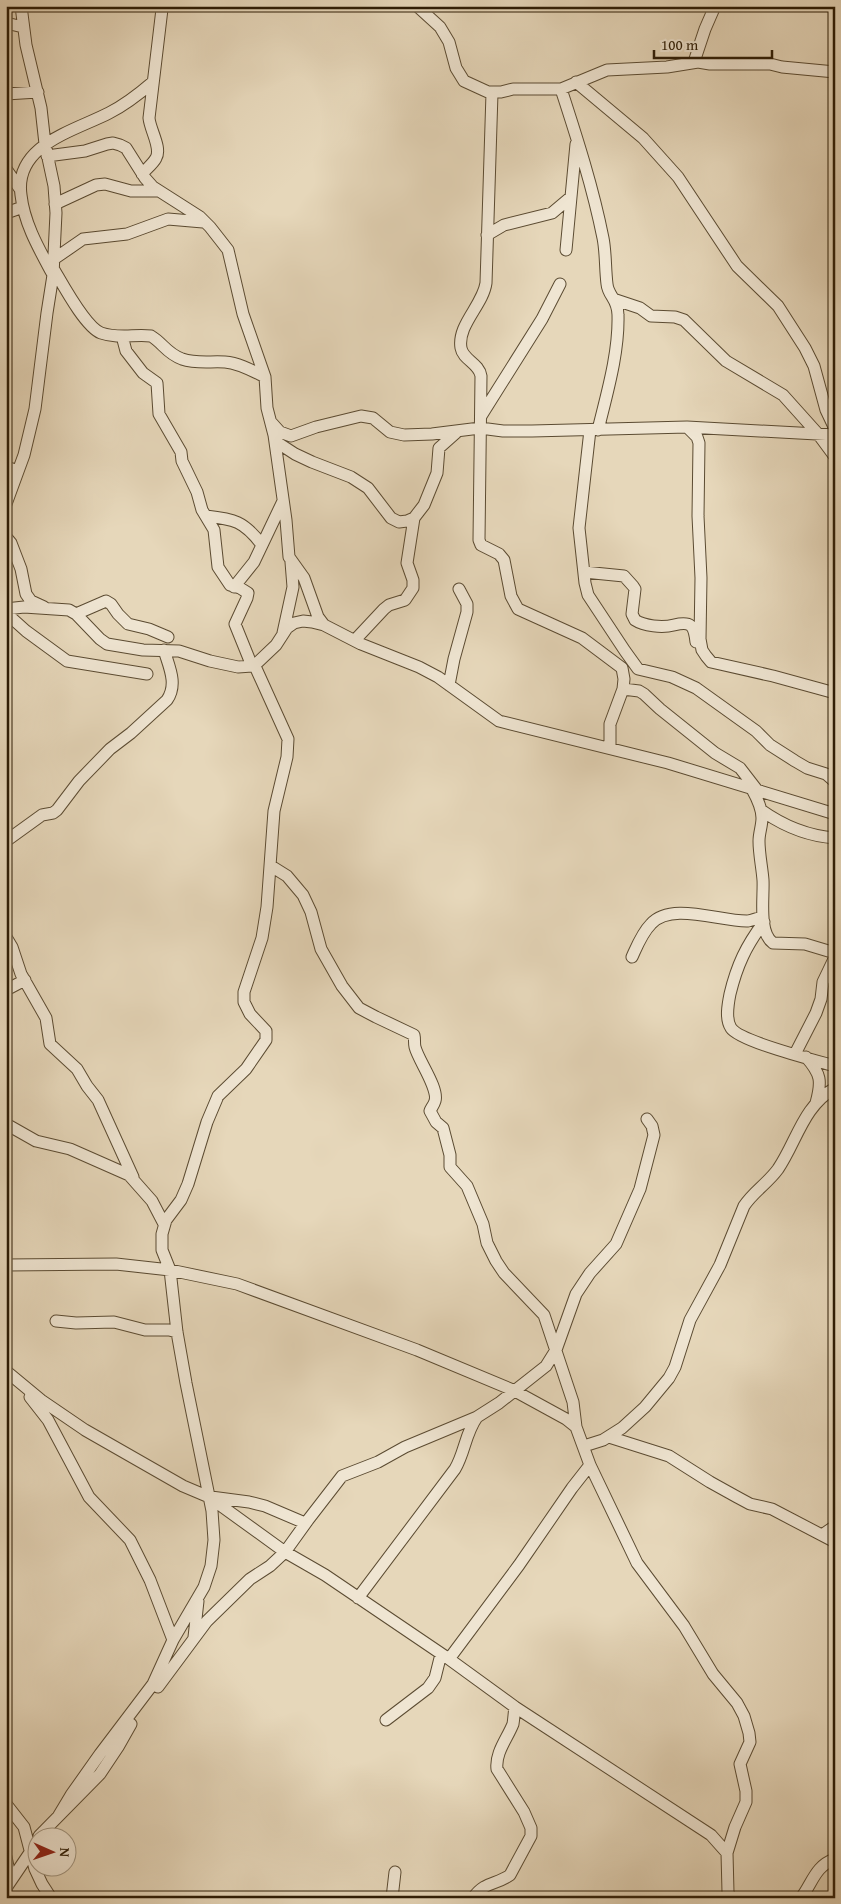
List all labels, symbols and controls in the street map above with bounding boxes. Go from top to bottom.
scale bar [654,28,771,60]
text: 100 m [661,34,699,55]
north arrow [28,1826,78,1876]
text: N [55,1847,75,1858]

